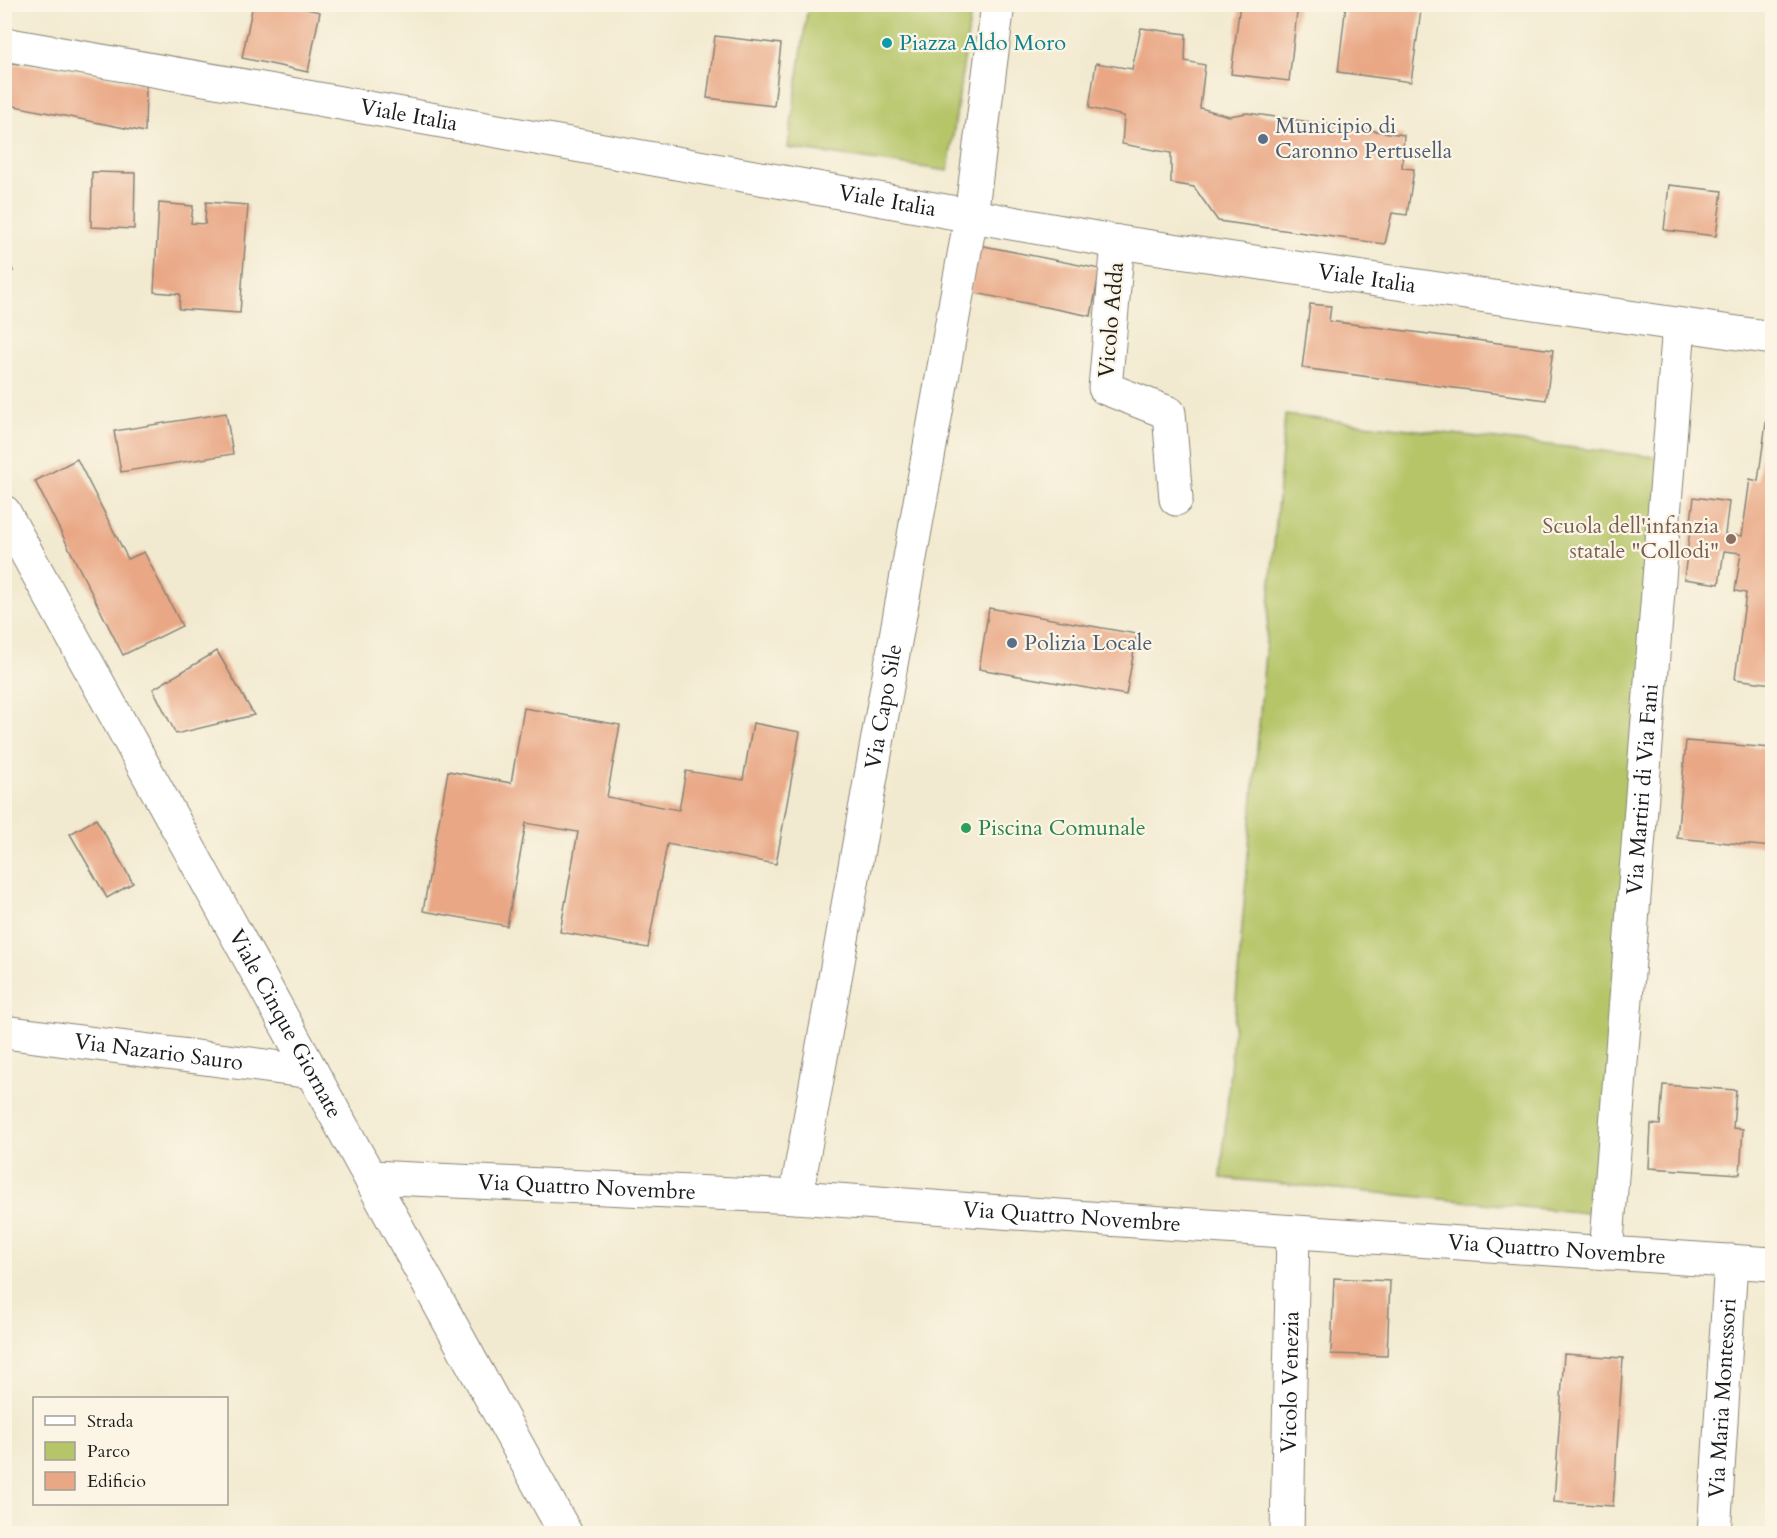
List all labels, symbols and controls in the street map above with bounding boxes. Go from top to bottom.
place label: Piazza Aldo Moro [899,28,1066,58]
marker: Piazza Aldo Moro [880,36,894,50]
street label: Viale Italia [358,92,460,139]
place label: Municipio di Caronno Pertusella [1275,111,1453,166]
marker: Municipio di Caronno Pertusella [1256,132,1270,146]
street label: Viale Italia [836,177,939,224]
street label: Viale Italia [1316,257,1418,301]
street label: Vicolo Adda [1091,260,1131,379]
place label: Scuola dell'infanzia statale "Collodi" [1542,511,1719,566]
marker: Scuola dell'infanzia statale "Collodi" [1724,532,1738,546]
place label: Polizia Locale [1024,628,1152,658]
marker: Polizia Locale [1005,636,1019,650]
street label: Via Capo Sile [858,642,909,772]
street label: Via Martiri di Via Fani [1619,683,1666,896]
place label: Piscina Comunale [978,813,1146,843]
marker: Piscina Comunale [959,821,973,835]
street label: Viale Cinque Giornate [221,924,349,1124]
street label: Via Nazario Sauro [72,1026,245,1078]
street label: Via Quattro Novembre [477,1167,697,1207]
street label: Via Quattro Novembre [962,1194,1182,1239]
street label: Via Quattro Novembre [1447,1227,1667,1272]
street label: Via Maria Montessori [1701,1297,1744,1499]
street label: Vicolo Venezia [1274,1310,1306,1453]
legend [33,1397,228,1505]
text: Strada [87,1409,134,1434]
text: Parco [87,1439,130,1464]
text: Edificio [87,1469,146,1494]

